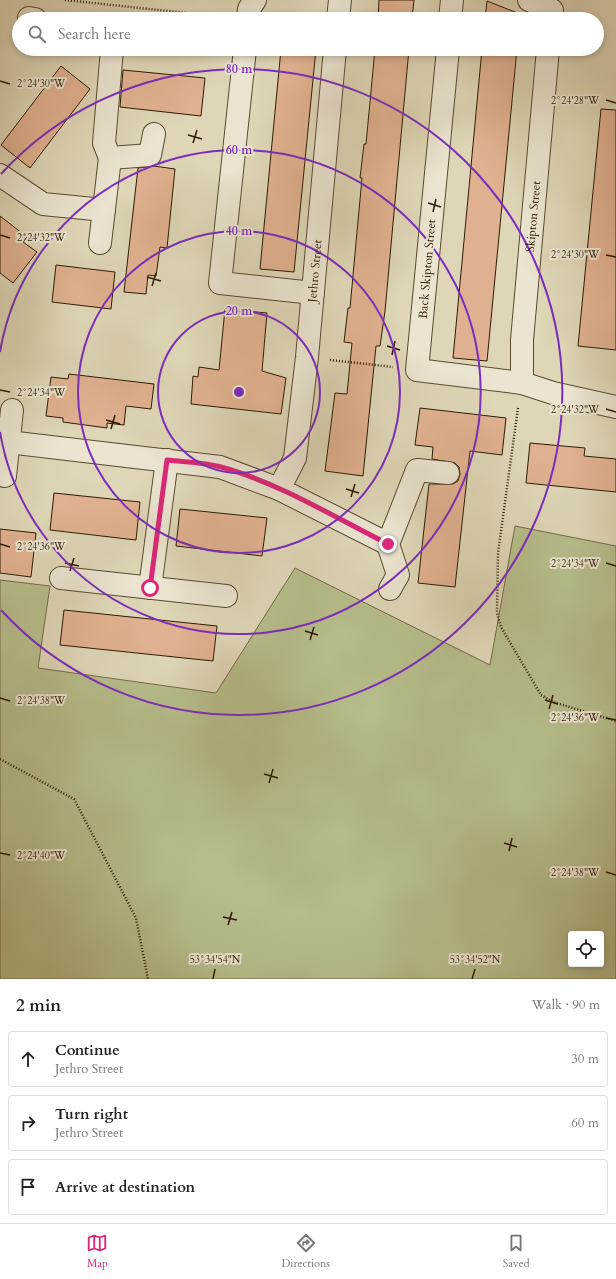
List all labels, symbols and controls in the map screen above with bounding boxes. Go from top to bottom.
search box [12,12,604,56]
icon: search [26,23,48,45]
text: Search here [58,24,131,44]
text: 80 m [226,61,253,77]
text: 2°24'30"W [17,77,66,91]
text: 2°24'28"W [551,94,600,108]
text: 60 m [226,142,253,158]
street label: Skipton Street [522,180,544,253]
street label: Back Skipton Street [415,218,439,319]
text: 40 m [226,223,253,239]
text: 2°24'32"W [17,231,66,245]
street label: Jethro Street [304,239,326,305]
text: 2°24'30"W [551,248,600,262]
text: 20 m [226,303,253,319]
centre of rings [232,385,246,399]
text: 2°24'34"W [17,386,66,400]
text: 2°24'32"W [551,403,600,417]
route end [379,535,397,553]
text: 2°24'36"W [17,540,66,554]
text: 2°24'34"W [551,557,600,571]
route start [141,579,159,597]
text: 2°24'38"W [17,694,66,708]
text: 2°24'36"W [551,711,600,725]
text: 2°24'40"W [17,849,66,863]
text: 2°24'38"W [551,866,600,880]
map controls [568,931,604,967]
button: locate [568,931,604,967]
text: 53°34'54"N [190,953,241,967]
text: 53°34'52"N [450,953,501,967]
text: 2 min [16,994,61,1017]
text: Walk · 90 m [532,996,600,1014]
text: Continue [55,1040,120,1060]
icon: ahead [17,1048,39,1070]
text: 30 m [571,1050,599,1068]
text: Jethro Street [55,1060,123,1078]
text: Turn right [55,1104,128,1124]
icon: right [17,1112,39,1134]
text: 60 m [571,1114,599,1132]
text: Jethro Street [55,1124,123,1142]
icon: arrive [17,1176,39,1198]
text: Arrive at destination [55,1177,195,1197]
tab: Map [86,1232,108,1271]
tab: Directions [281,1232,330,1271]
tab: Saved [503,1232,530,1271]

